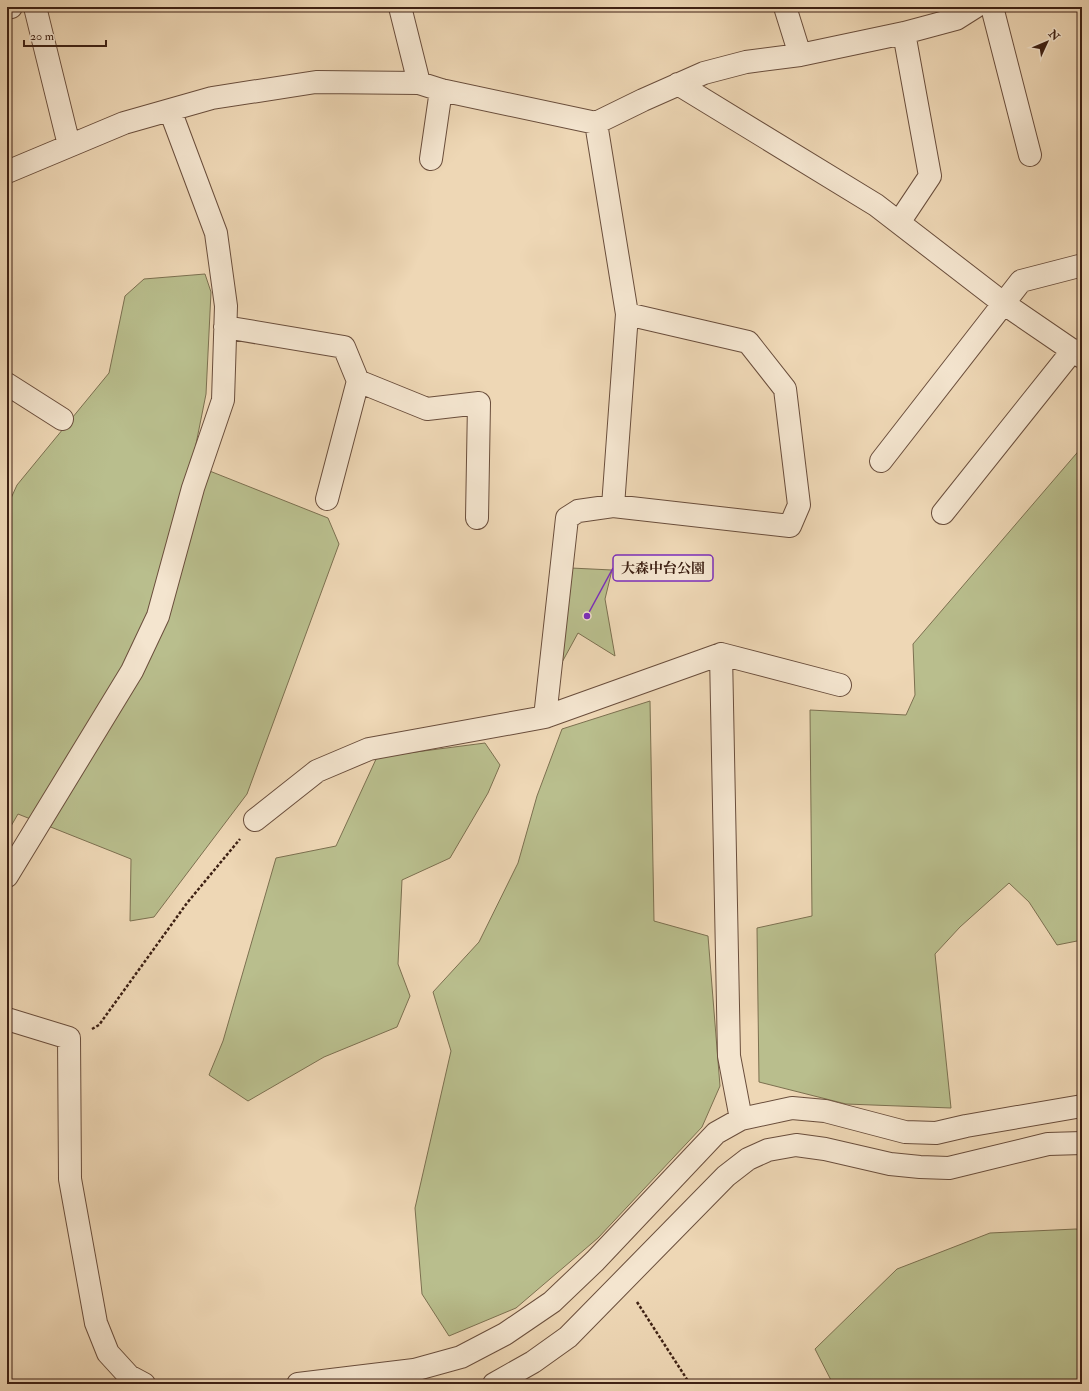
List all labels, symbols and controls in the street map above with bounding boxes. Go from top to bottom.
scale bar [24,22,106,48]
north arrow [1027,22,1067,62]
text: N [1045,27,1063,44]
text: 20 m [30,29,55,44]
callout: 大森中台公園 [613,555,713,581]
text: 大森中台公園 [621,560,705,577]

